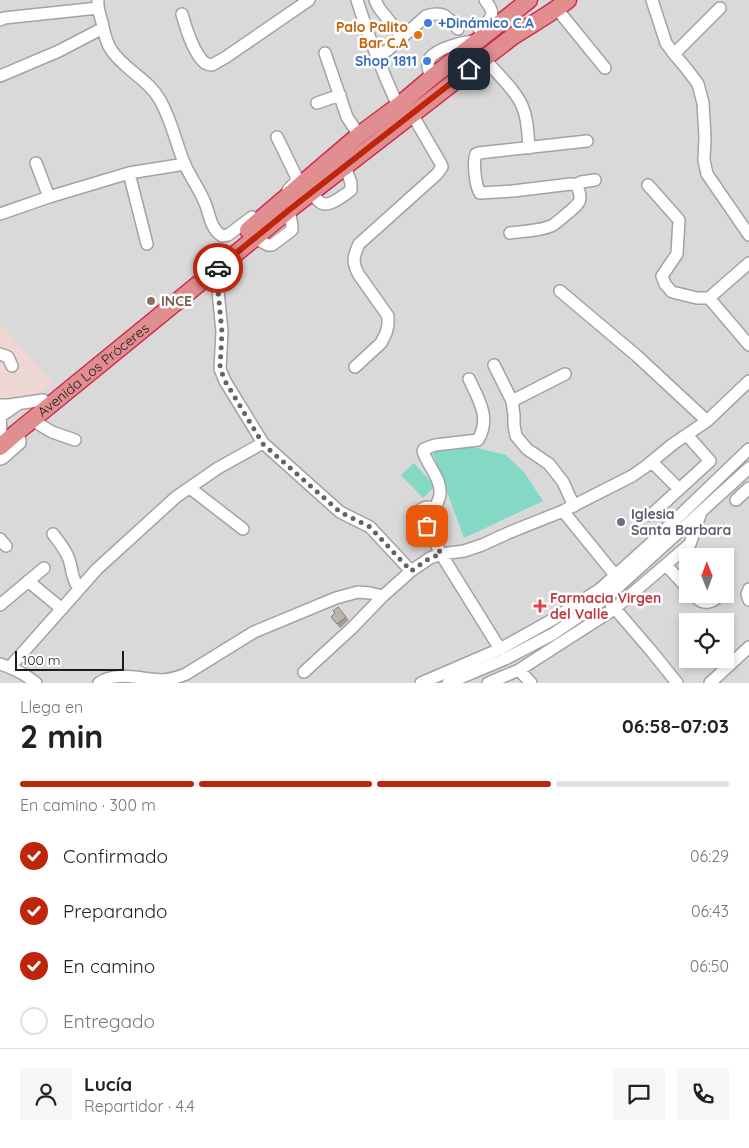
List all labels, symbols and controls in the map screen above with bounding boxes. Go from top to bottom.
place label: +Dinámico C.A [438,14,534,32]
marker: +Dinámico C.A [422,17,434,29]
place label: Palo Palito Bar C.A [336,18,408,52]
marker: Palo Palito Bar C.A [412,29,424,41]
pin [448,48,490,90]
place label: Shop 1811 [355,52,417,70]
marker: Shop 1811 [421,55,433,67]
icon: home [455,55,483,83]
courier [193,243,243,293]
icon: car [204,254,232,282]
place label: INCE [161,292,192,310]
marker: INCE [145,295,157,307]
street label: Avenida Los Próceres [34,319,153,421]
pin [406,505,448,547]
place label: Iglesia Santa Barbara [631,505,731,539]
icon: bag [413,512,441,540]
marker: Iglesia Santa Barbara [615,516,627,528]
north arrow [679,548,734,602]
map controls [679,548,734,668]
place label: Farmacia Virgen del Valle [550,589,661,623]
marker: Farmacia Virgen del Valle [534,600,546,612]
button: locate [679,613,734,668]
scale bar [15,648,124,671]
text: 100 m [22,651,60,669]
text: Llega en [20,697,83,717]
text: 06:58–07:03 [622,714,729,738]
text: 2 min [20,716,103,756]
text: En camino · 300 m [20,795,156,815]
icon: check [20,842,48,870]
text: Confirmado [63,844,168,868]
text: 06:29 [690,846,729,866]
icon: check [20,897,48,925]
text: Preparando [63,899,168,923]
text: 06:43 [691,901,729,921]
icon: check [20,952,48,980]
text: En camino [63,954,155,978]
text: 06:50 [690,956,729,976]
text: Entregado [63,1009,155,1033]
button: person [20,1068,72,1120]
button: chat [613,1068,665,1120]
button: phone [677,1068,729,1120]
text: Lucía [84,1072,132,1096]
text: Repartidor · 4.4 [84,1096,195,1116]

